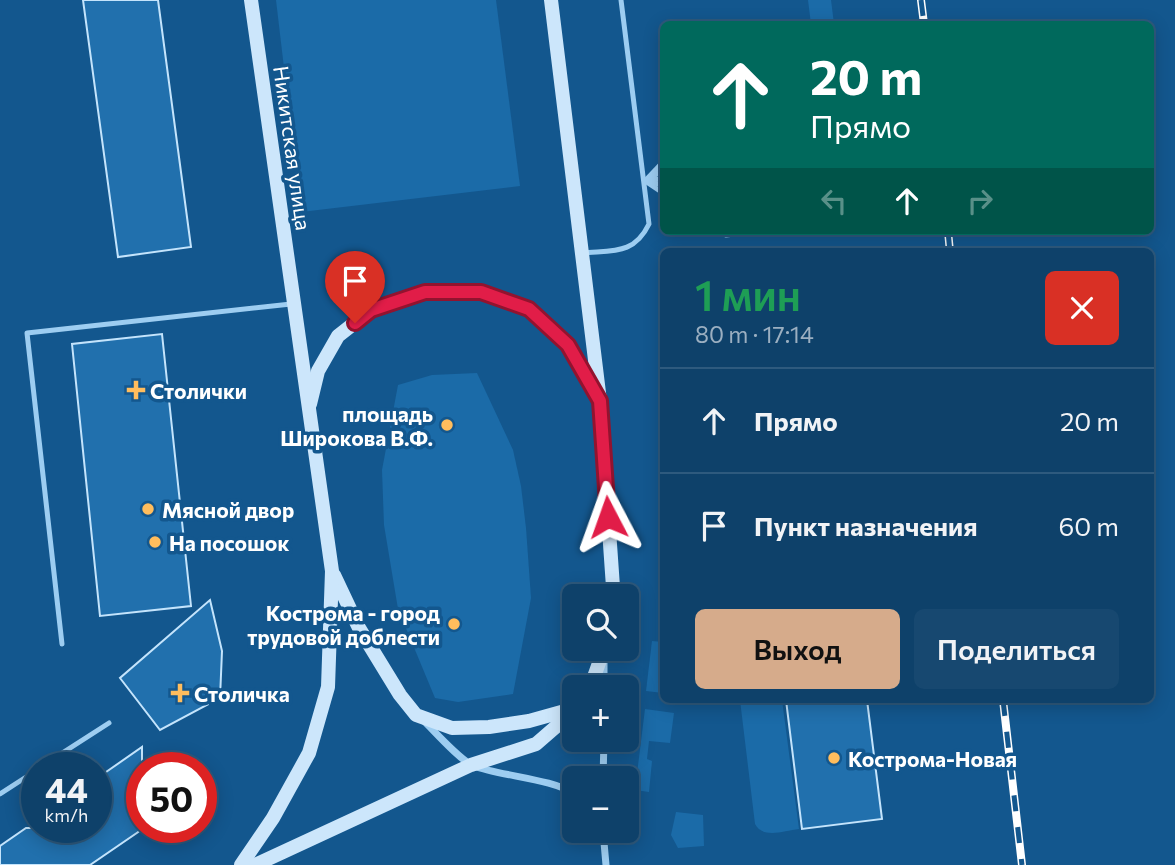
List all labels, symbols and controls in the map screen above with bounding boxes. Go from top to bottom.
text: 20 m [810,45,922,105]
icon: ahead [695,49,786,140]
street label: Никитская улица [269,64,317,232]
text: Прямо [810,105,911,145]
icon: left [815,182,853,220]
icon: ahead [888,182,926,220]
icon: right [961,182,999,220]
pin [325,251,385,323]
icon: arrive [336,262,374,300]
text: 1 мин [695,268,801,320]
button: close [1045,271,1119,345]
text: 80 m · 17:14 [695,320,814,348]
place label: Столички [150,378,247,403]
marker: Столички [128,382,144,398]
place label: площадь Широкова В.Ф. [280,401,433,450]
icon: ahead [695,402,733,440]
text: Прямо [754,405,838,436]
text: 20 m [1060,405,1119,436]
marker: площадь Широкова В.Ф. [439,417,455,433]
position arrow [571,480,645,554]
place label: Мясной двор [162,497,294,522]
marker: Мясной двор [140,501,156,517]
icon: arrive [695,507,733,545]
text: Пункт назначения [754,510,978,541]
text: 60 m [1059,510,1119,541]
place label: На посошок [169,530,289,555]
marker: На посошок [147,534,163,550]
map controls [562,584,639,843]
button: search [562,584,639,661]
place label: Кострома - город трудовой доблести [247,600,440,649]
button: Выход [695,609,900,689]
button: Поделиться [914,609,1119,689]
marker: Кострома - город трудовой доблести [446,616,462,632]
button: + [562,675,639,752]
place label: Столичка [194,681,290,706]
marker: Столичка [172,685,188,701]
place label: Кострома-Новая [848,746,1017,771]
marker: Кострома-Новая [826,750,842,766]
speed limit sign: 50 [126,752,217,843]
button: − [562,766,639,843]
text: 44 [45,767,88,810]
text: km/h [45,804,88,826]

